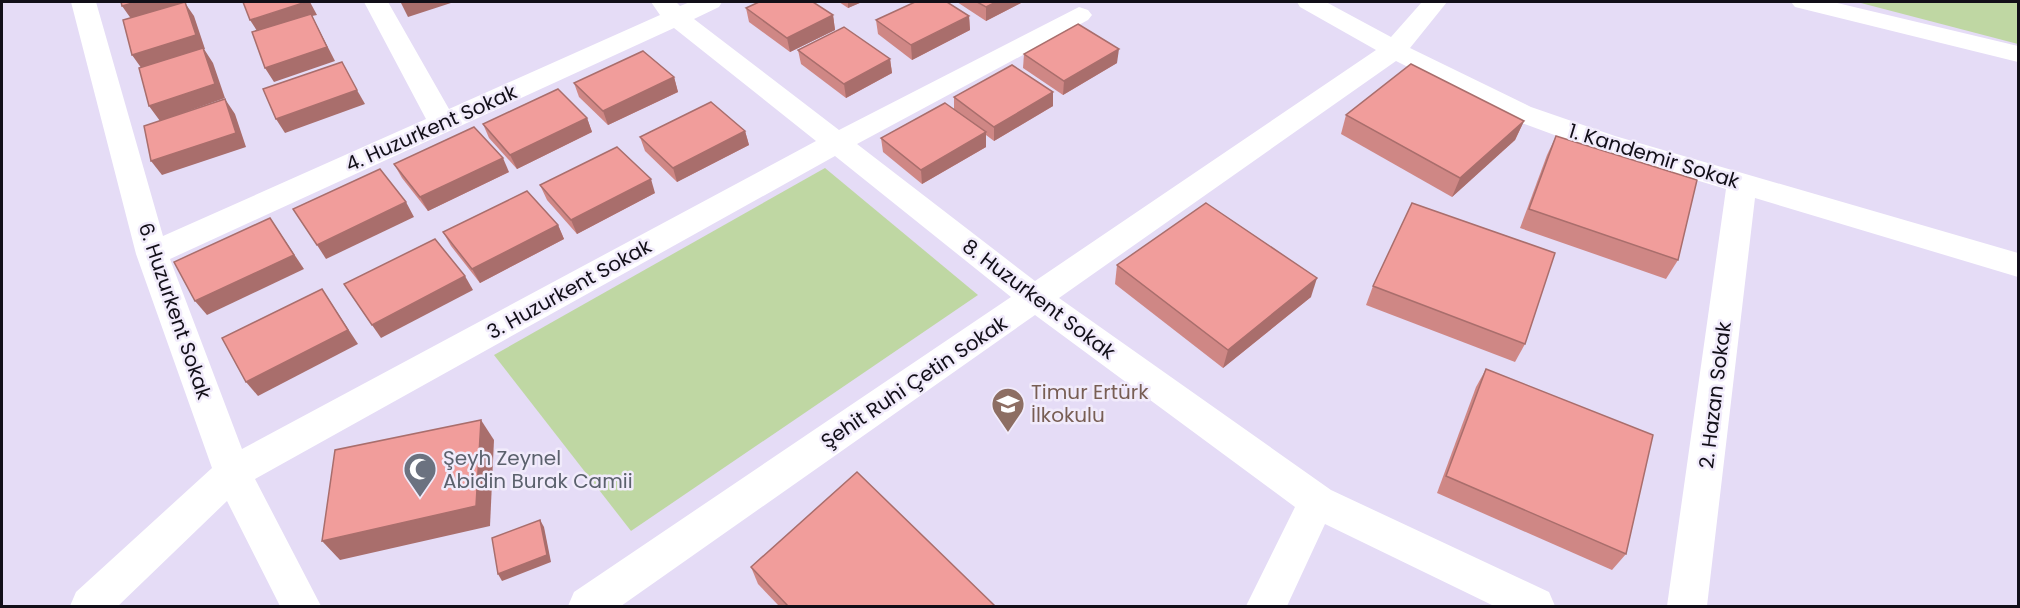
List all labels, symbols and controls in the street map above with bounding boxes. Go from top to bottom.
street label: 4. Huzurkent Sokak [341,77,522,178]
street label: 1. Kandemir Sokak [1565,117,1743,195]
street label: 6. Huzurkent Sokak [132,219,219,404]
street label: 3. Huzurkent Sokak [482,232,657,346]
street label: 8. Huzurkent Sokak [957,232,1122,366]
street label: Şehit Ruhi Çetin Sokak [815,309,1013,455]
street label: 2. Hazan Sokak [1692,319,1738,470]
place label: Timur Ertürk İlkokulu [1031,378,1149,429]
school or university icon: Timur Ertürk İlkokulu [990,386,1026,433]
place label: Şeyh Zeynel Abidin Burak Camii [443,444,633,495]
mosque icon: Şeyh Zeynel Abidin Burak Camii [402,451,438,498]

